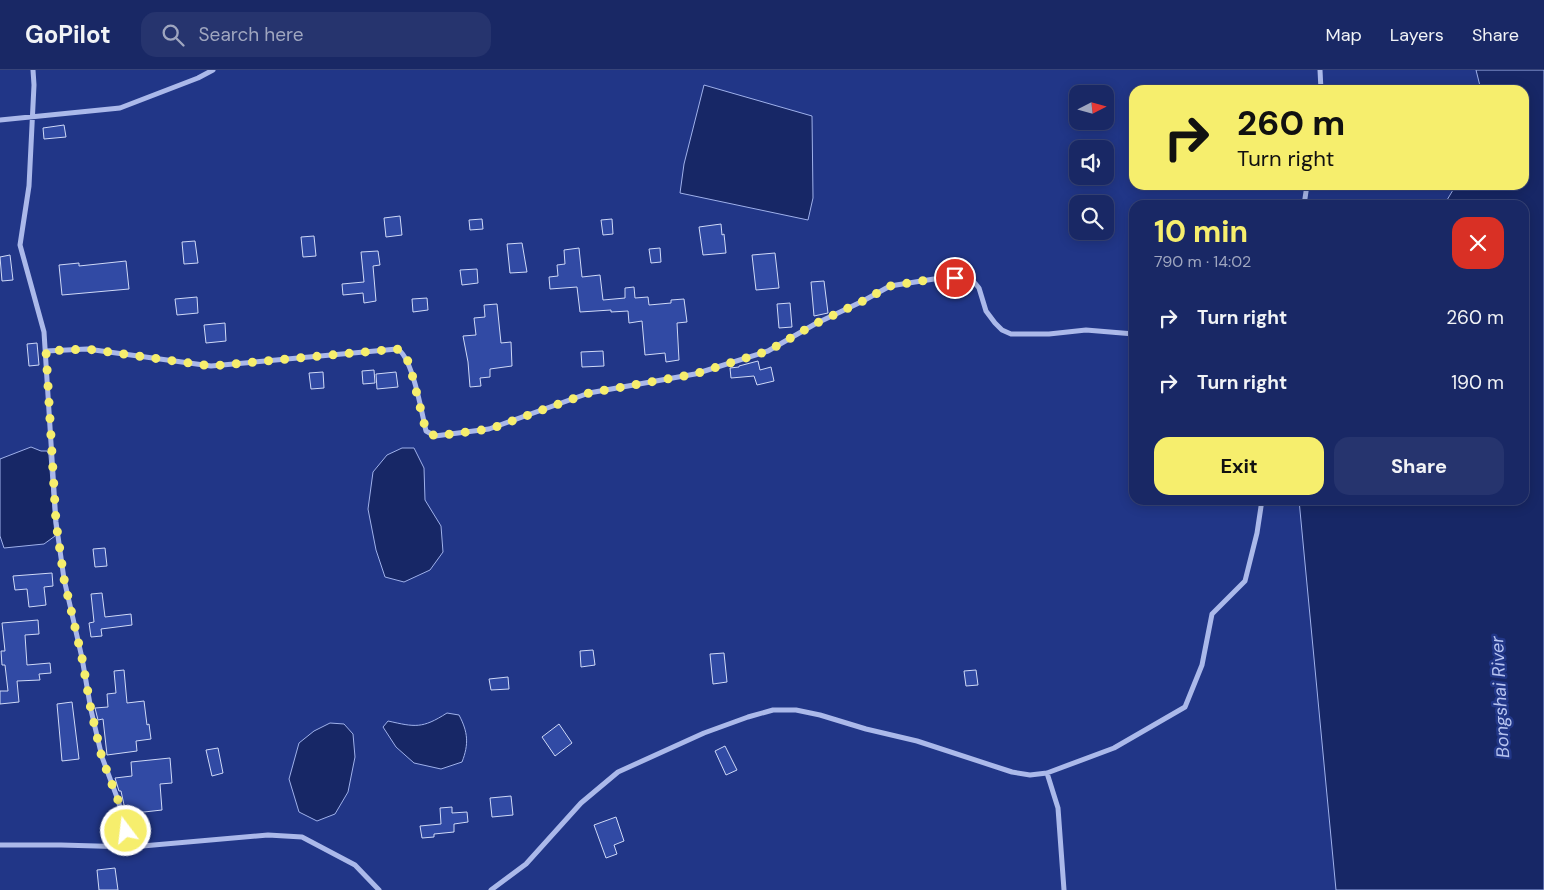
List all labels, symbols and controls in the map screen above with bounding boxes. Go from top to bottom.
search box [141,12,491,57]
text: GoPilot [25,19,111,50]
icon: search [159,21,187,49]
text: Search here [199,22,303,47]
text: Map [1326,23,1362,47]
text: Layers [1390,23,1444,47]
text: Share [1472,23,1519,47]
north arrow [1069,85,1114,130]
map controls [1069,85,1114,240]
text: 260 m [1237,100,1345,146]
icon: right [1154,105,1219,170]
button: sound [1069,140,1114,185]
text: Turn right [1237,144,1334,173]
button: search [1069,195,1114,240]
text: 10 min [1154,212,1248,251]
button: close [1452,217,1504,269]
text: 790 m · 14:02 [1154,251,1251,272]
pin [934,257,976,299]
icon: arrive [941,264,969,292]
icon: right [1154,304,1182,332]
text: Turn right [1197,305,1287,330]
text: 260 m [1446,305,1504,330]
icon: right [1154,369,1182,397]
text: Turn right [1197,370,1287,395]
text: 190 m [1451,370,1504,395]
button: Exit [1154,437,1324,495]
button: Share [1334,437,1504,495]
water label: Bongshai River [1485,634,1515,759]
position arrow [99,804,151,856]

